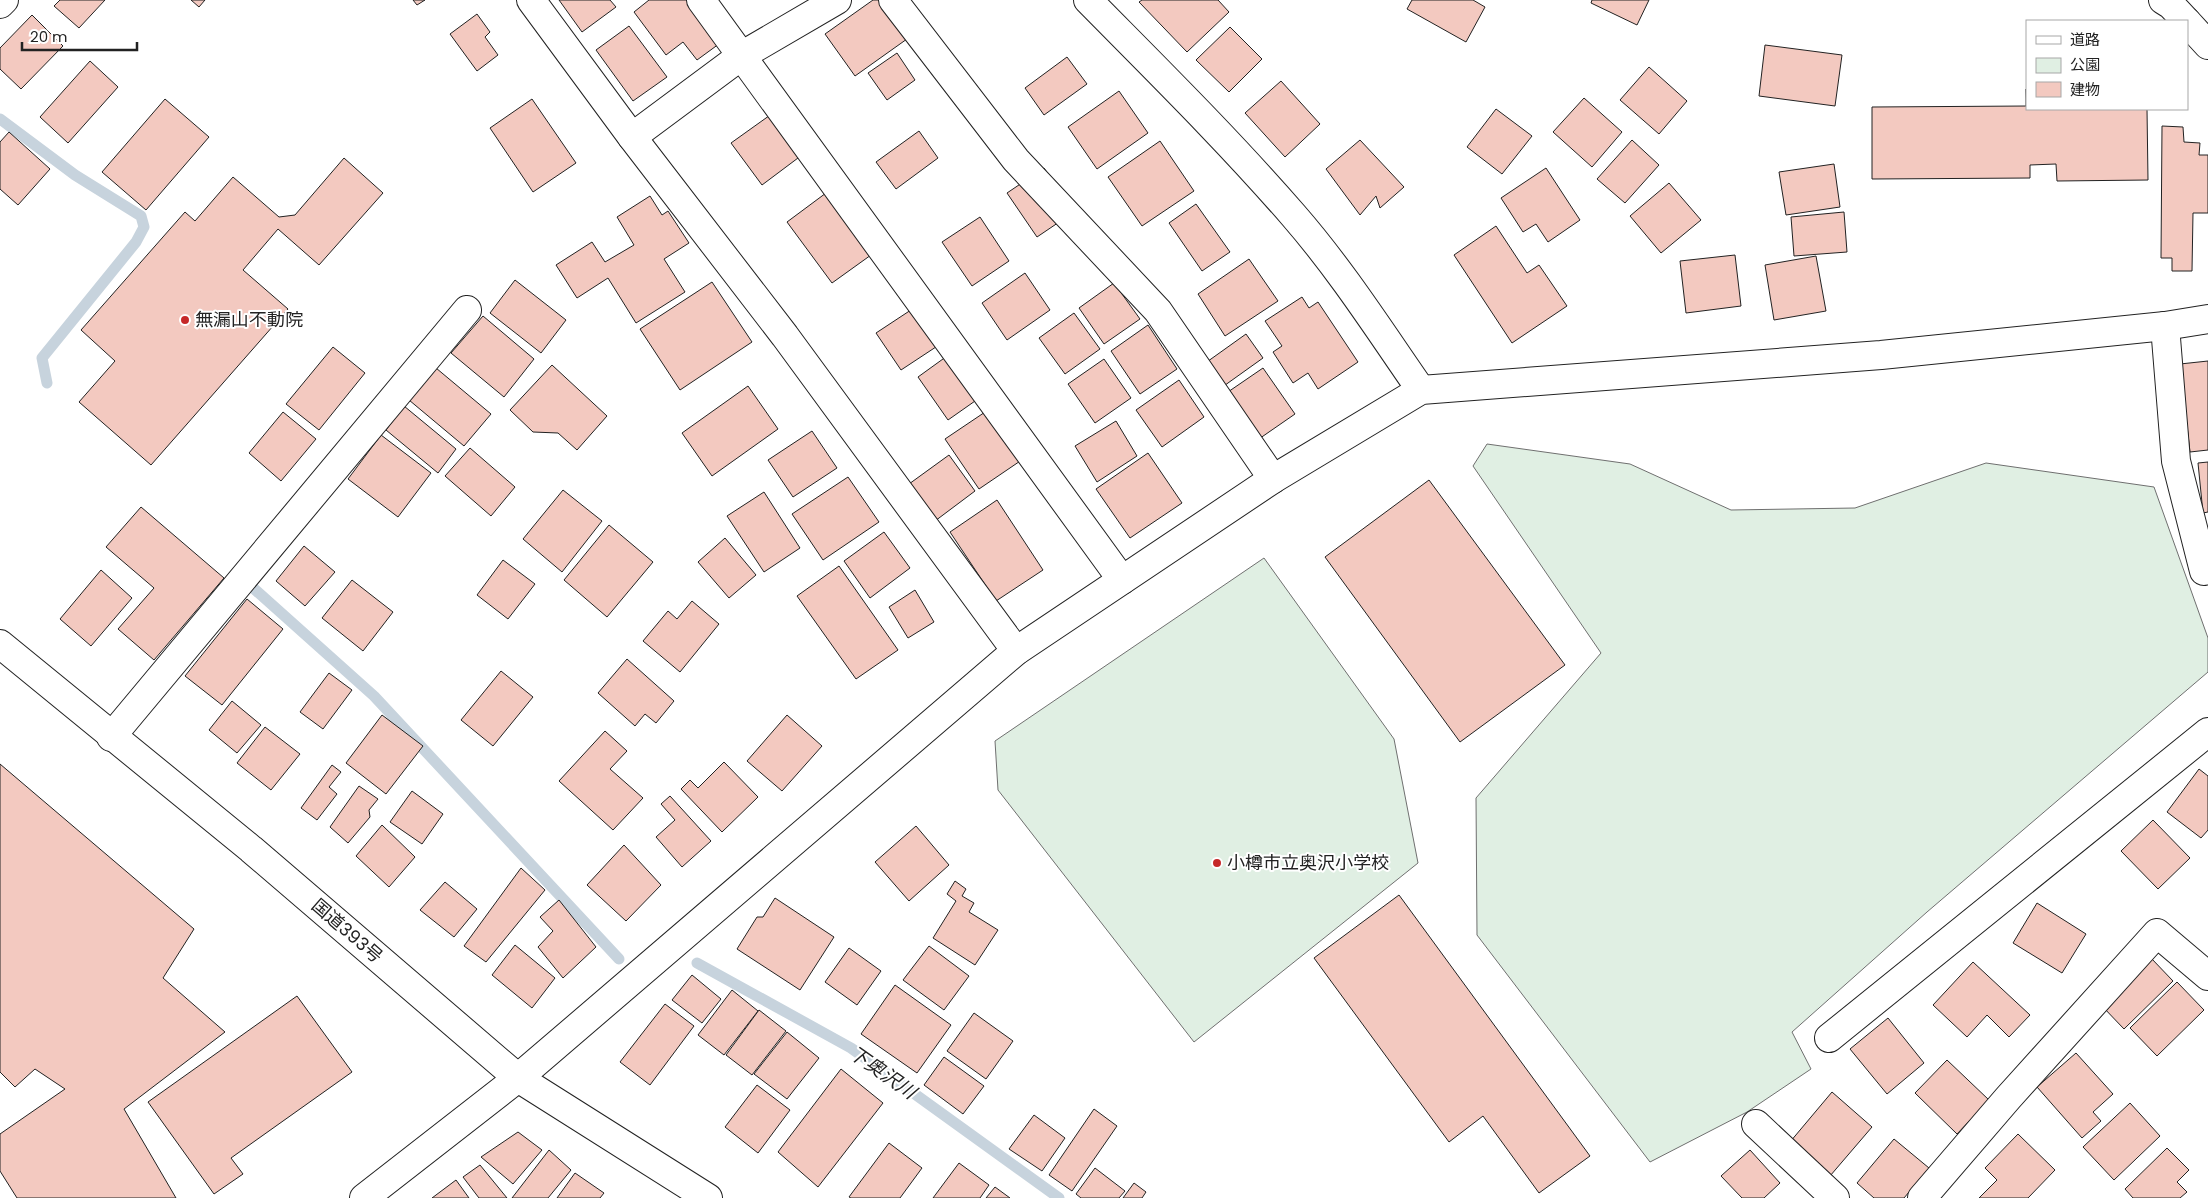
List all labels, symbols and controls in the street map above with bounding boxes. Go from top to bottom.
scale bar [22,20,138,52]
legend [2026,20,2188,110]
text: 20 m [30,26,68,47]
text: 道路 [2070,29,2100,50]
text: 公園 [2070,54,2100,75]
text: 建物 [2070,79,2100,100]
place label: 無漏山不動院 [195,307,303,332]
marker: 無漏山不動院 [179,314,191,326]
place label: 小樽市立奥沢小学校 [1227,850,1389,875]
marker: 小樽市立奥沢小学校 [1211,857,1223,869]
street label: 国道393号 [306,893,388,968]
water label: 下奥沢川 [844,1040,923,1106]

